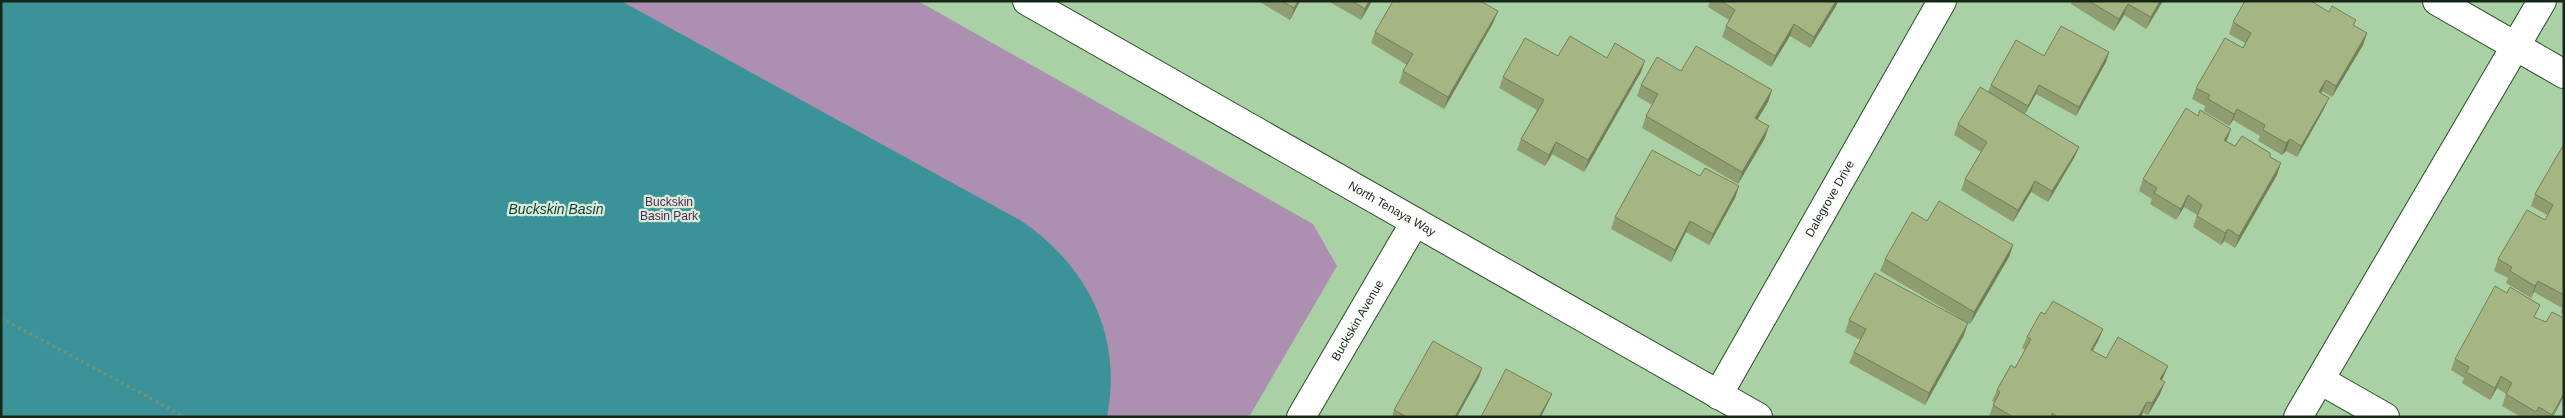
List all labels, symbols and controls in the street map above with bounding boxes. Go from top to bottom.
street label: Dalegrove Drive [1802,157,1857,239]
street label: North Tenaya Way [1346,178,1438,239]
park label: Buckskin Basin Park [640,195,699,223]
water label: Buckskin Basin [509,201,604,217]
street label: Buckskin Avenue [1328,277,1387,363]

